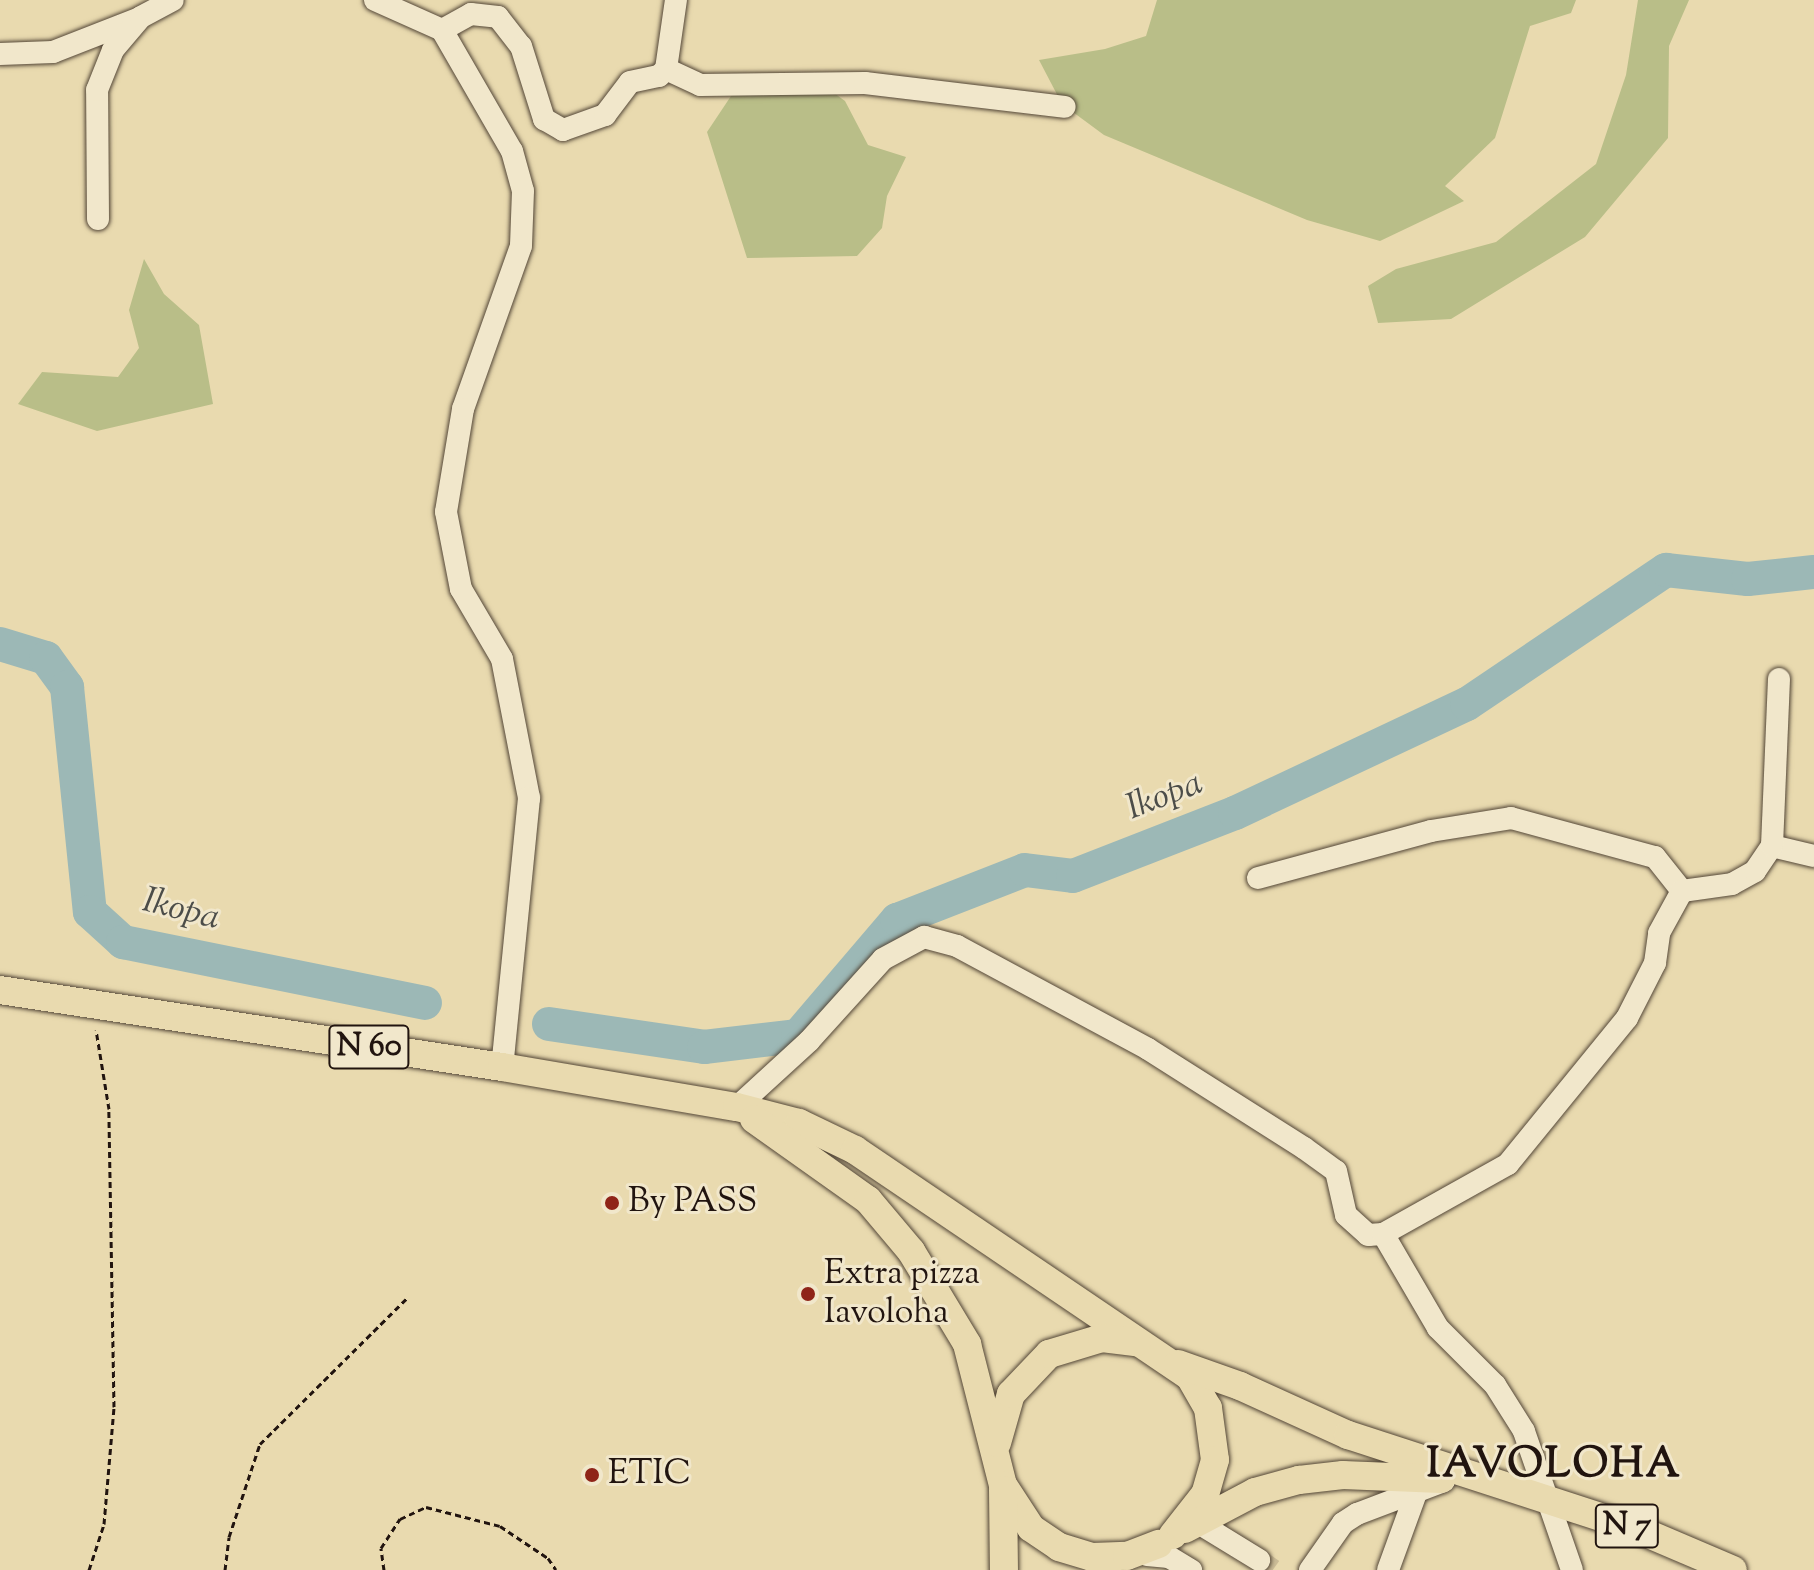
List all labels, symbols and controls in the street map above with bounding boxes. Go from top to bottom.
water label: Ikopa [1121,763,1209,831]
water label: Ikopa [138,881,224,941]
road number: N 60 [327,1019,411,1075]
place label: By PASS [628,1183,757,1223]
marker: By PASS [603,1194,621,1212]
place label: Extra pizza Iavoloha [824,1254,980,1334]
marker: Extra pizza Iavoloha [799,1285,817,1303]
district label: IAVOLOHA [1426,1441,1682,1491]
place label: ETIC [608,1455,691,1495]
marker: ETIC [583,1466,601,1484]
road number: N 7 [1593,1498,1661,1554]

